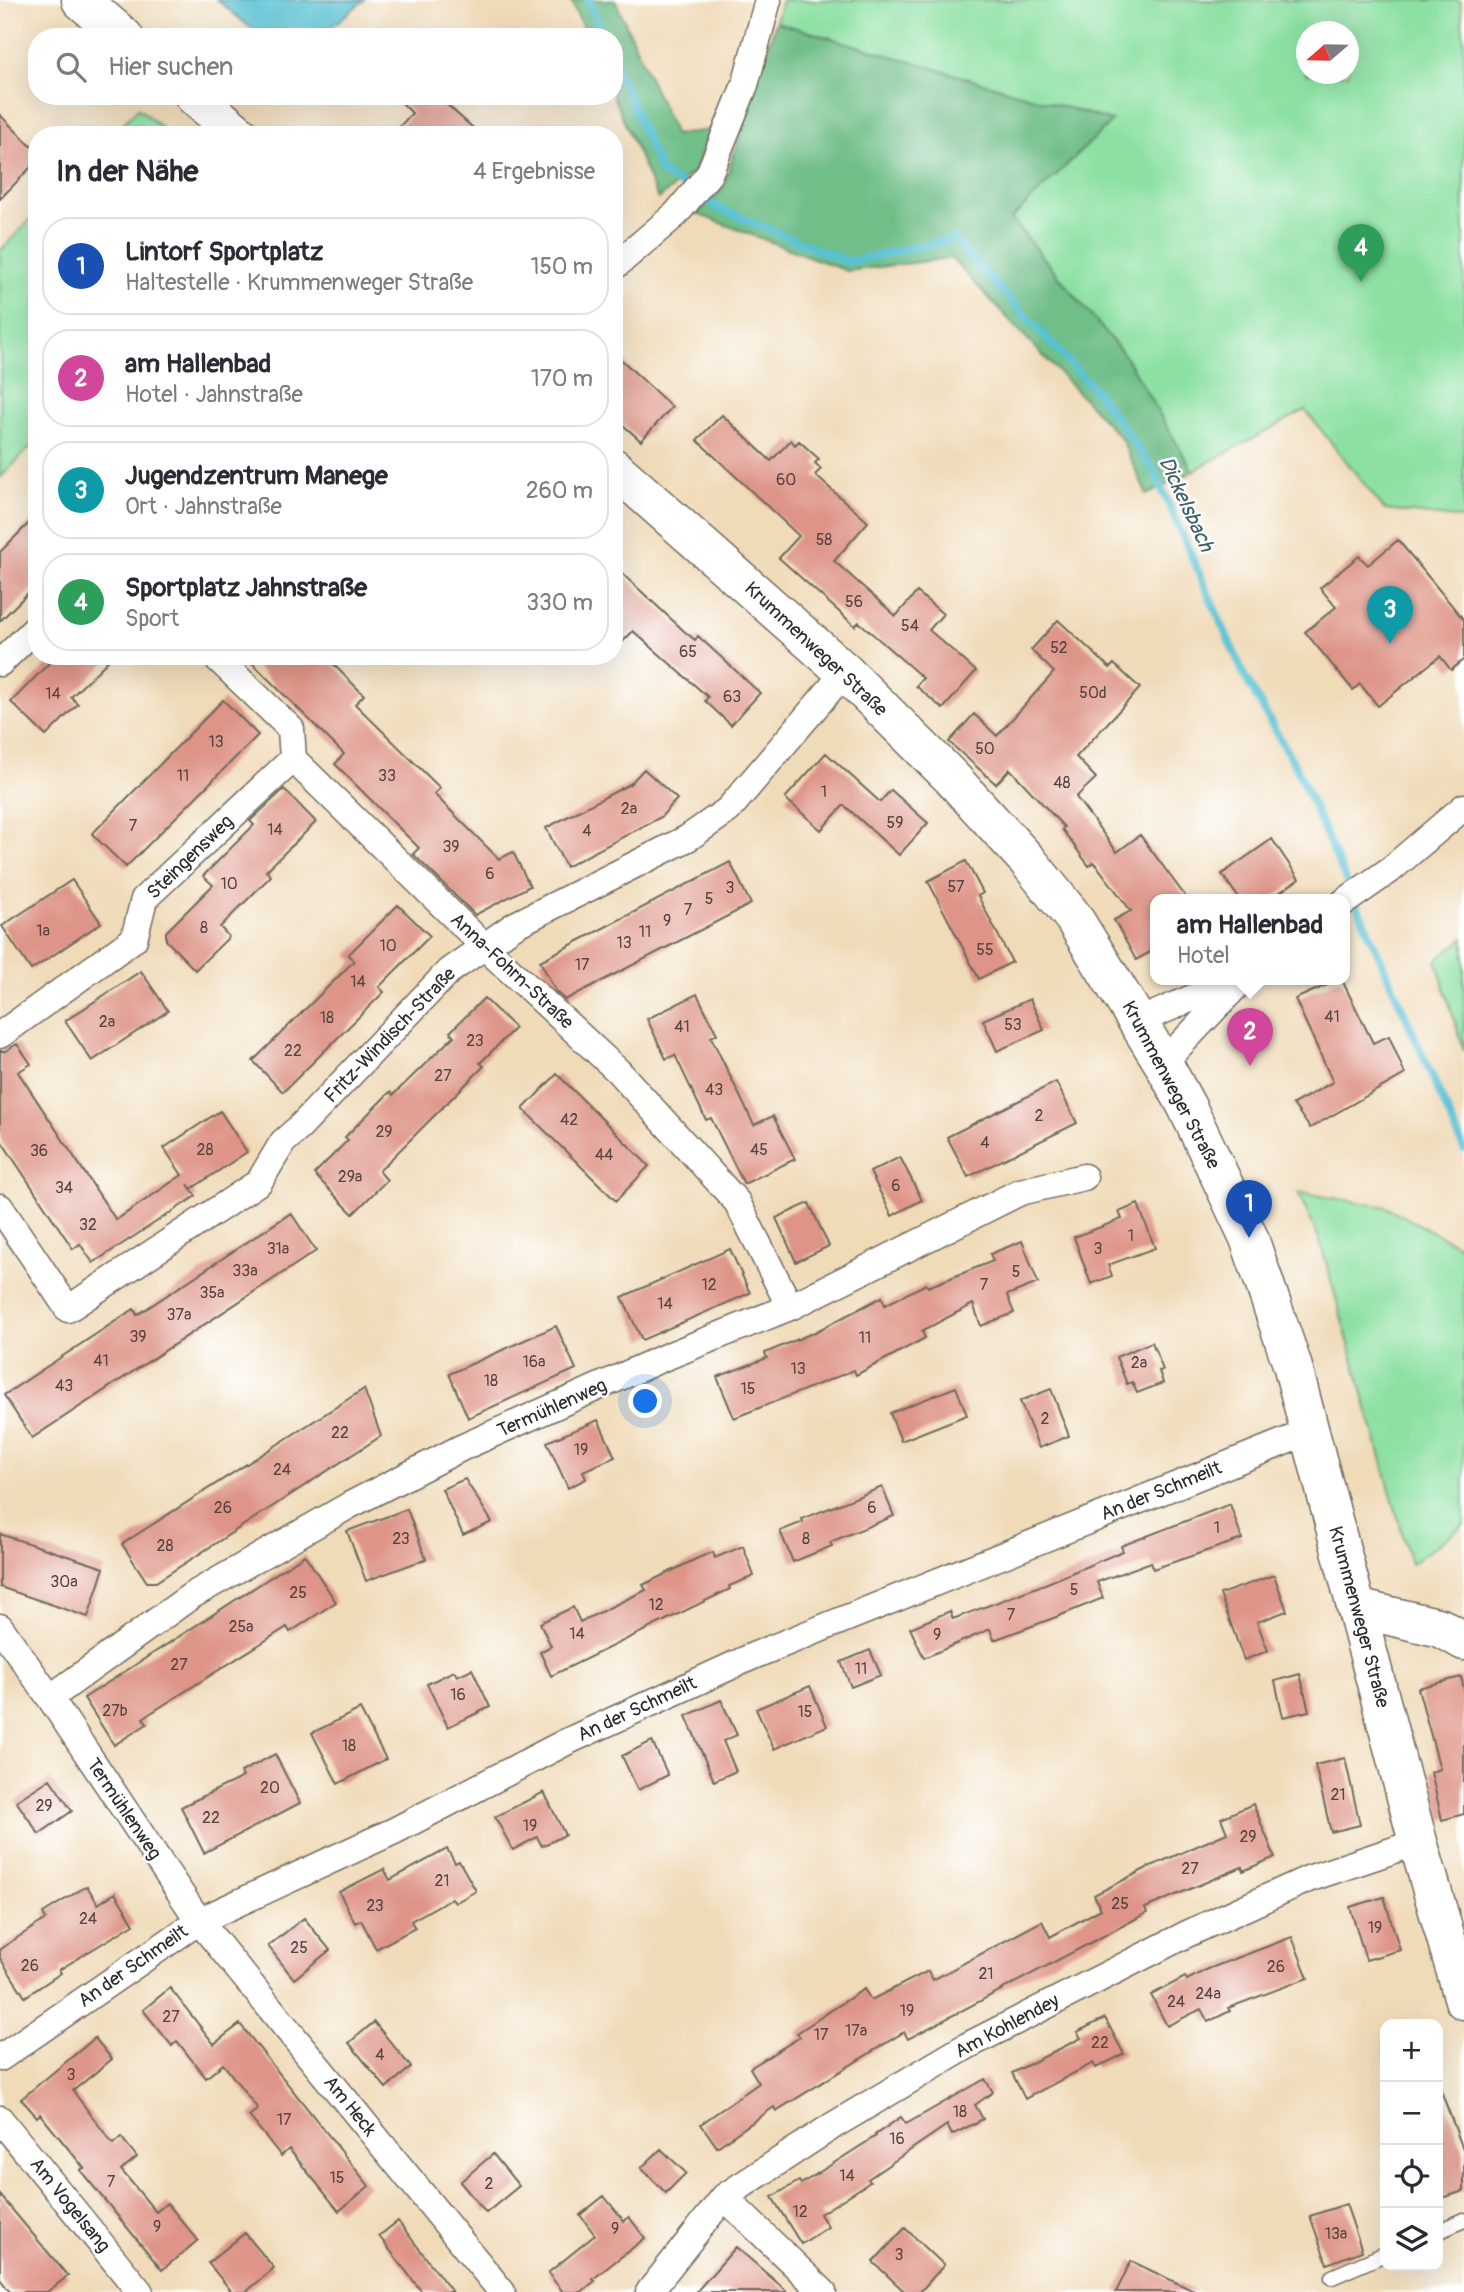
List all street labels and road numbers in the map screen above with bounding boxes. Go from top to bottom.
street label: Krummenweger Straße [740,577,893,722]
street label: Steingensweg [142,810,238,904]
street label: Anna-Fohrn-Straße [445,908,579,1035]
street label: Fritz-Windisch-Straße [319,962,461,1108]
street label: Krummenweger Straße [1117,997,1226,1174]
street label: Termühlenweg [494,1373,610,1443]
street label: An der Schmeilt [1097,1456,1225,1526]
street label: Krummenweger Straße [1323,1524,1395,1711]
street label: An der Schmeilt [574,1671,701,1747]
street label: Termühlenweg [81,1754,167,1864]
street label: An der Schmeilt [74,1919,193,2013]
street label: Am Kohlendey [951,1988,1063,2064]
street label: Am Heck [318,2071,382,2141]
street label: Am Vogelsang [24,2153,116,2257]

